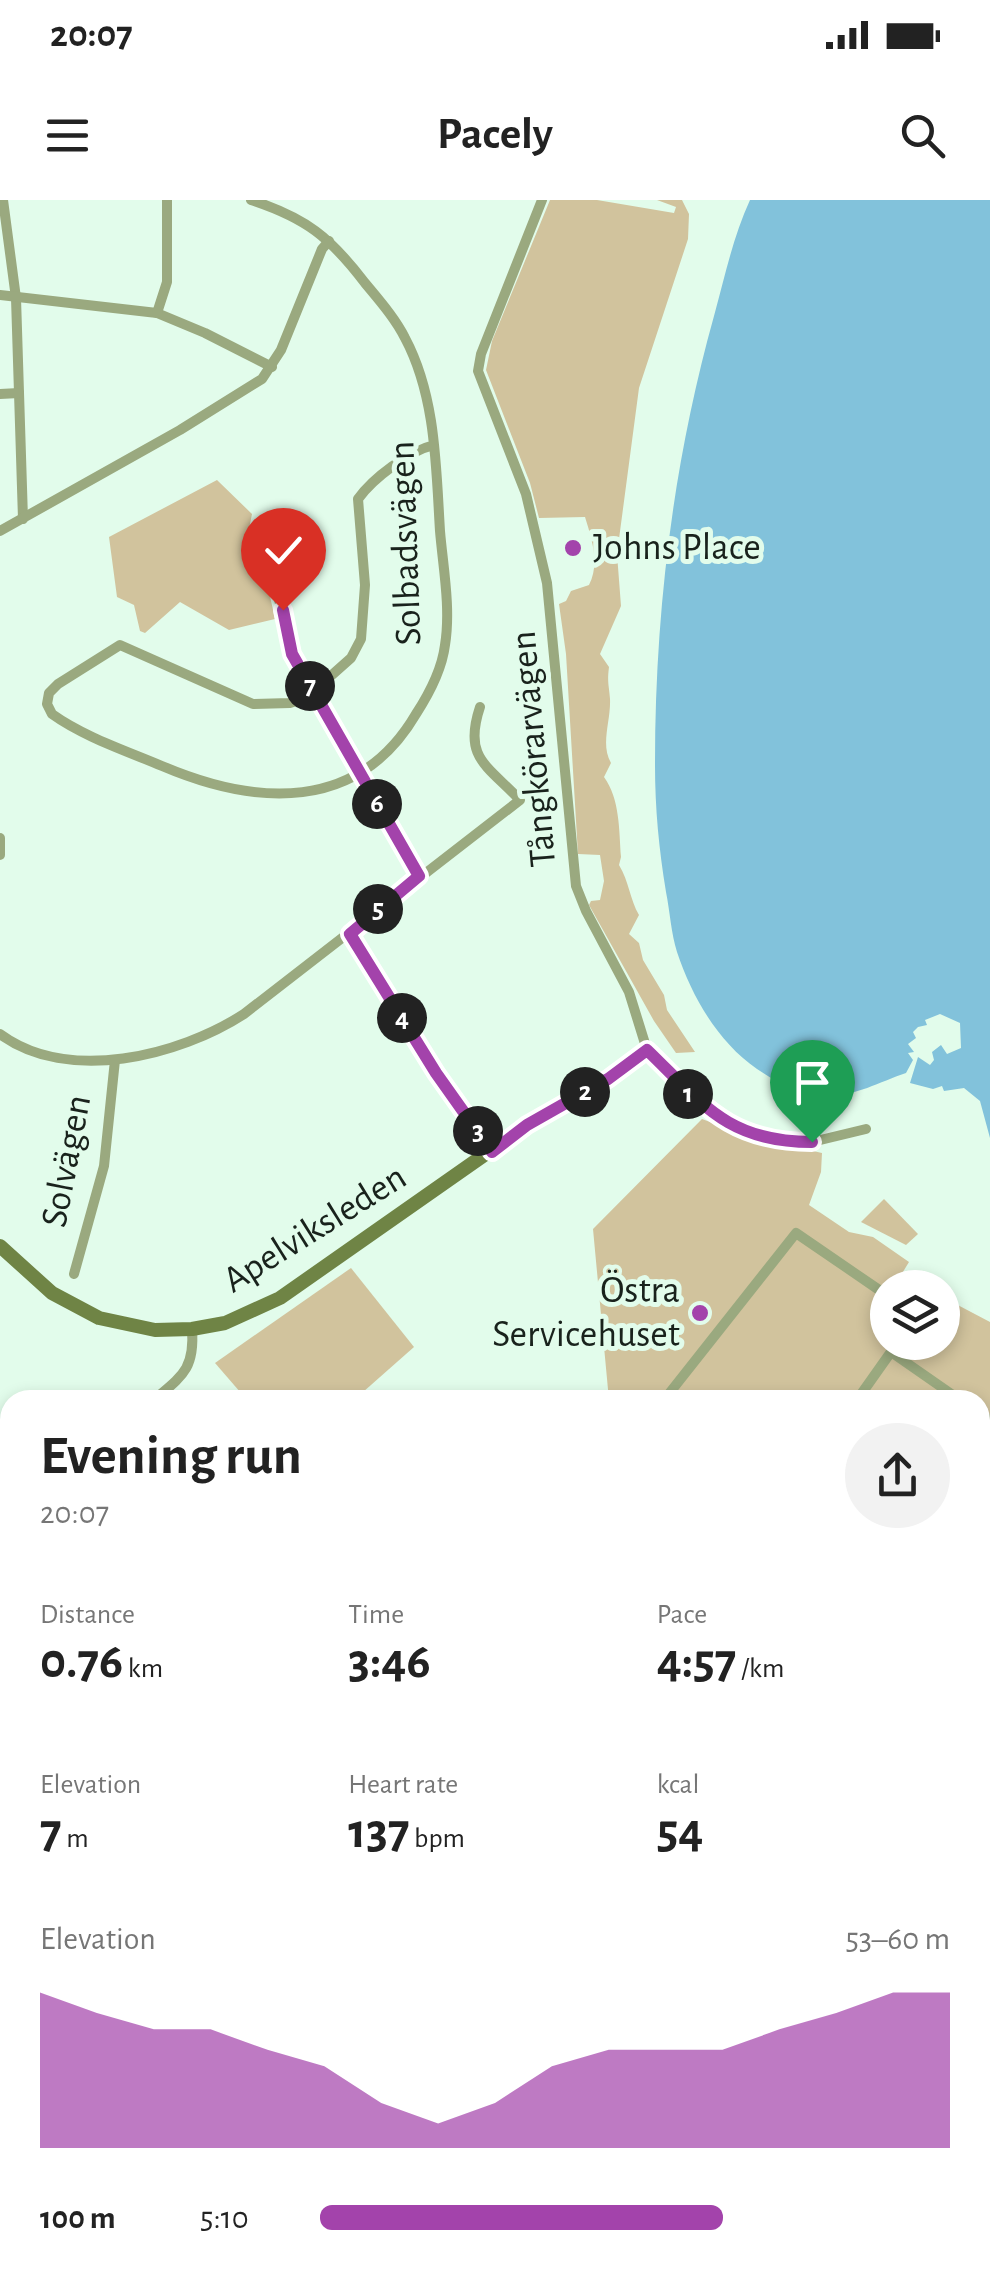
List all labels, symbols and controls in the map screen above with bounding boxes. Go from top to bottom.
text: 20:07 [50,16,133,54]
icon: menu [40,108,95,163]
icon: search [895,108,950,163]
text: Pacely [437,112,553,157]
street label: Solbadsvägen [383,440,429,646]
pin [241,508,326,611]
icon: check [256,523,311,578]
place label: Johns Place [593,529,761,567]
marker: Johns Place [562,537,584,559]
street label: Tångkörarvägen [505,629,563,869]
pin: 7 [285,661,335,711]
text: 7 [304,672,316,700]
pin: 6 [352,779,402,829]
text: 6 [370,790,384,818]
pin: 5 [353,884,403,934]
text: 5 [372,895,384,923]
pin: 4 [377,993,427,1043]
text: 4 [395,1004,409,1032]
pin [770,1040,855,1143]
icon: arrive [785,1055,840,1110]
pin: 2 [560,1067,610,1117]
pin: 1 [663,1069,713,1119]
text: 2 [578,1078,592,1106]
text: 1 [683,1080,693,1108]
street label: Solvägen [36,1092,98,1230]
pin: 3 [453,1106,503,1156]
text: 3 [472,1117,484,1145]
street label: Apelviksleden [217,1158,413,1300]
place label: Östra Servicehuset [492,1269,680,1354]
map controls [870,1270,960,1360]
button: layers [870,1270,960,1360]
marker: Östra Servicehuset [689,1302,711,1324]
button: share [845,1423,950,1528]
text: Evening run [40,1429,302,1484]
text: 20:07 [40,1497,109,1529]
text: Distance [40,1601,135,1629]
text: Time [348,1601,404,1629]
text: Pace [657,1601,707,1629]
text: 0.76 [40,1637,123,1687]
text: 3:46 [348,1637,431,1687]
text: 4:57 [657,1637,736,1687]
text: km [123,1655,163,1683]
text: /km [736,1655,784,1683]
text: Elevation [40,1771,141,1799]
text: Heart rate [348,1771,458,1799]
text: kcal [657,1771,699,1799]
text: 7 [40,1807,62,1857]
text: 137 [348,1807,409,1857]
text: 54 [657,1807,703,1857]
text: m [62,1825,89,1853]
text: bpm [409,1825,465,1853]
text: Elevation [40,1923,156,1955]
text: 53–60 m [845,1923,950,1955]
text: 100 m [40,2202,116,2234]
text: 5:10 [200,2202,249,2234]

